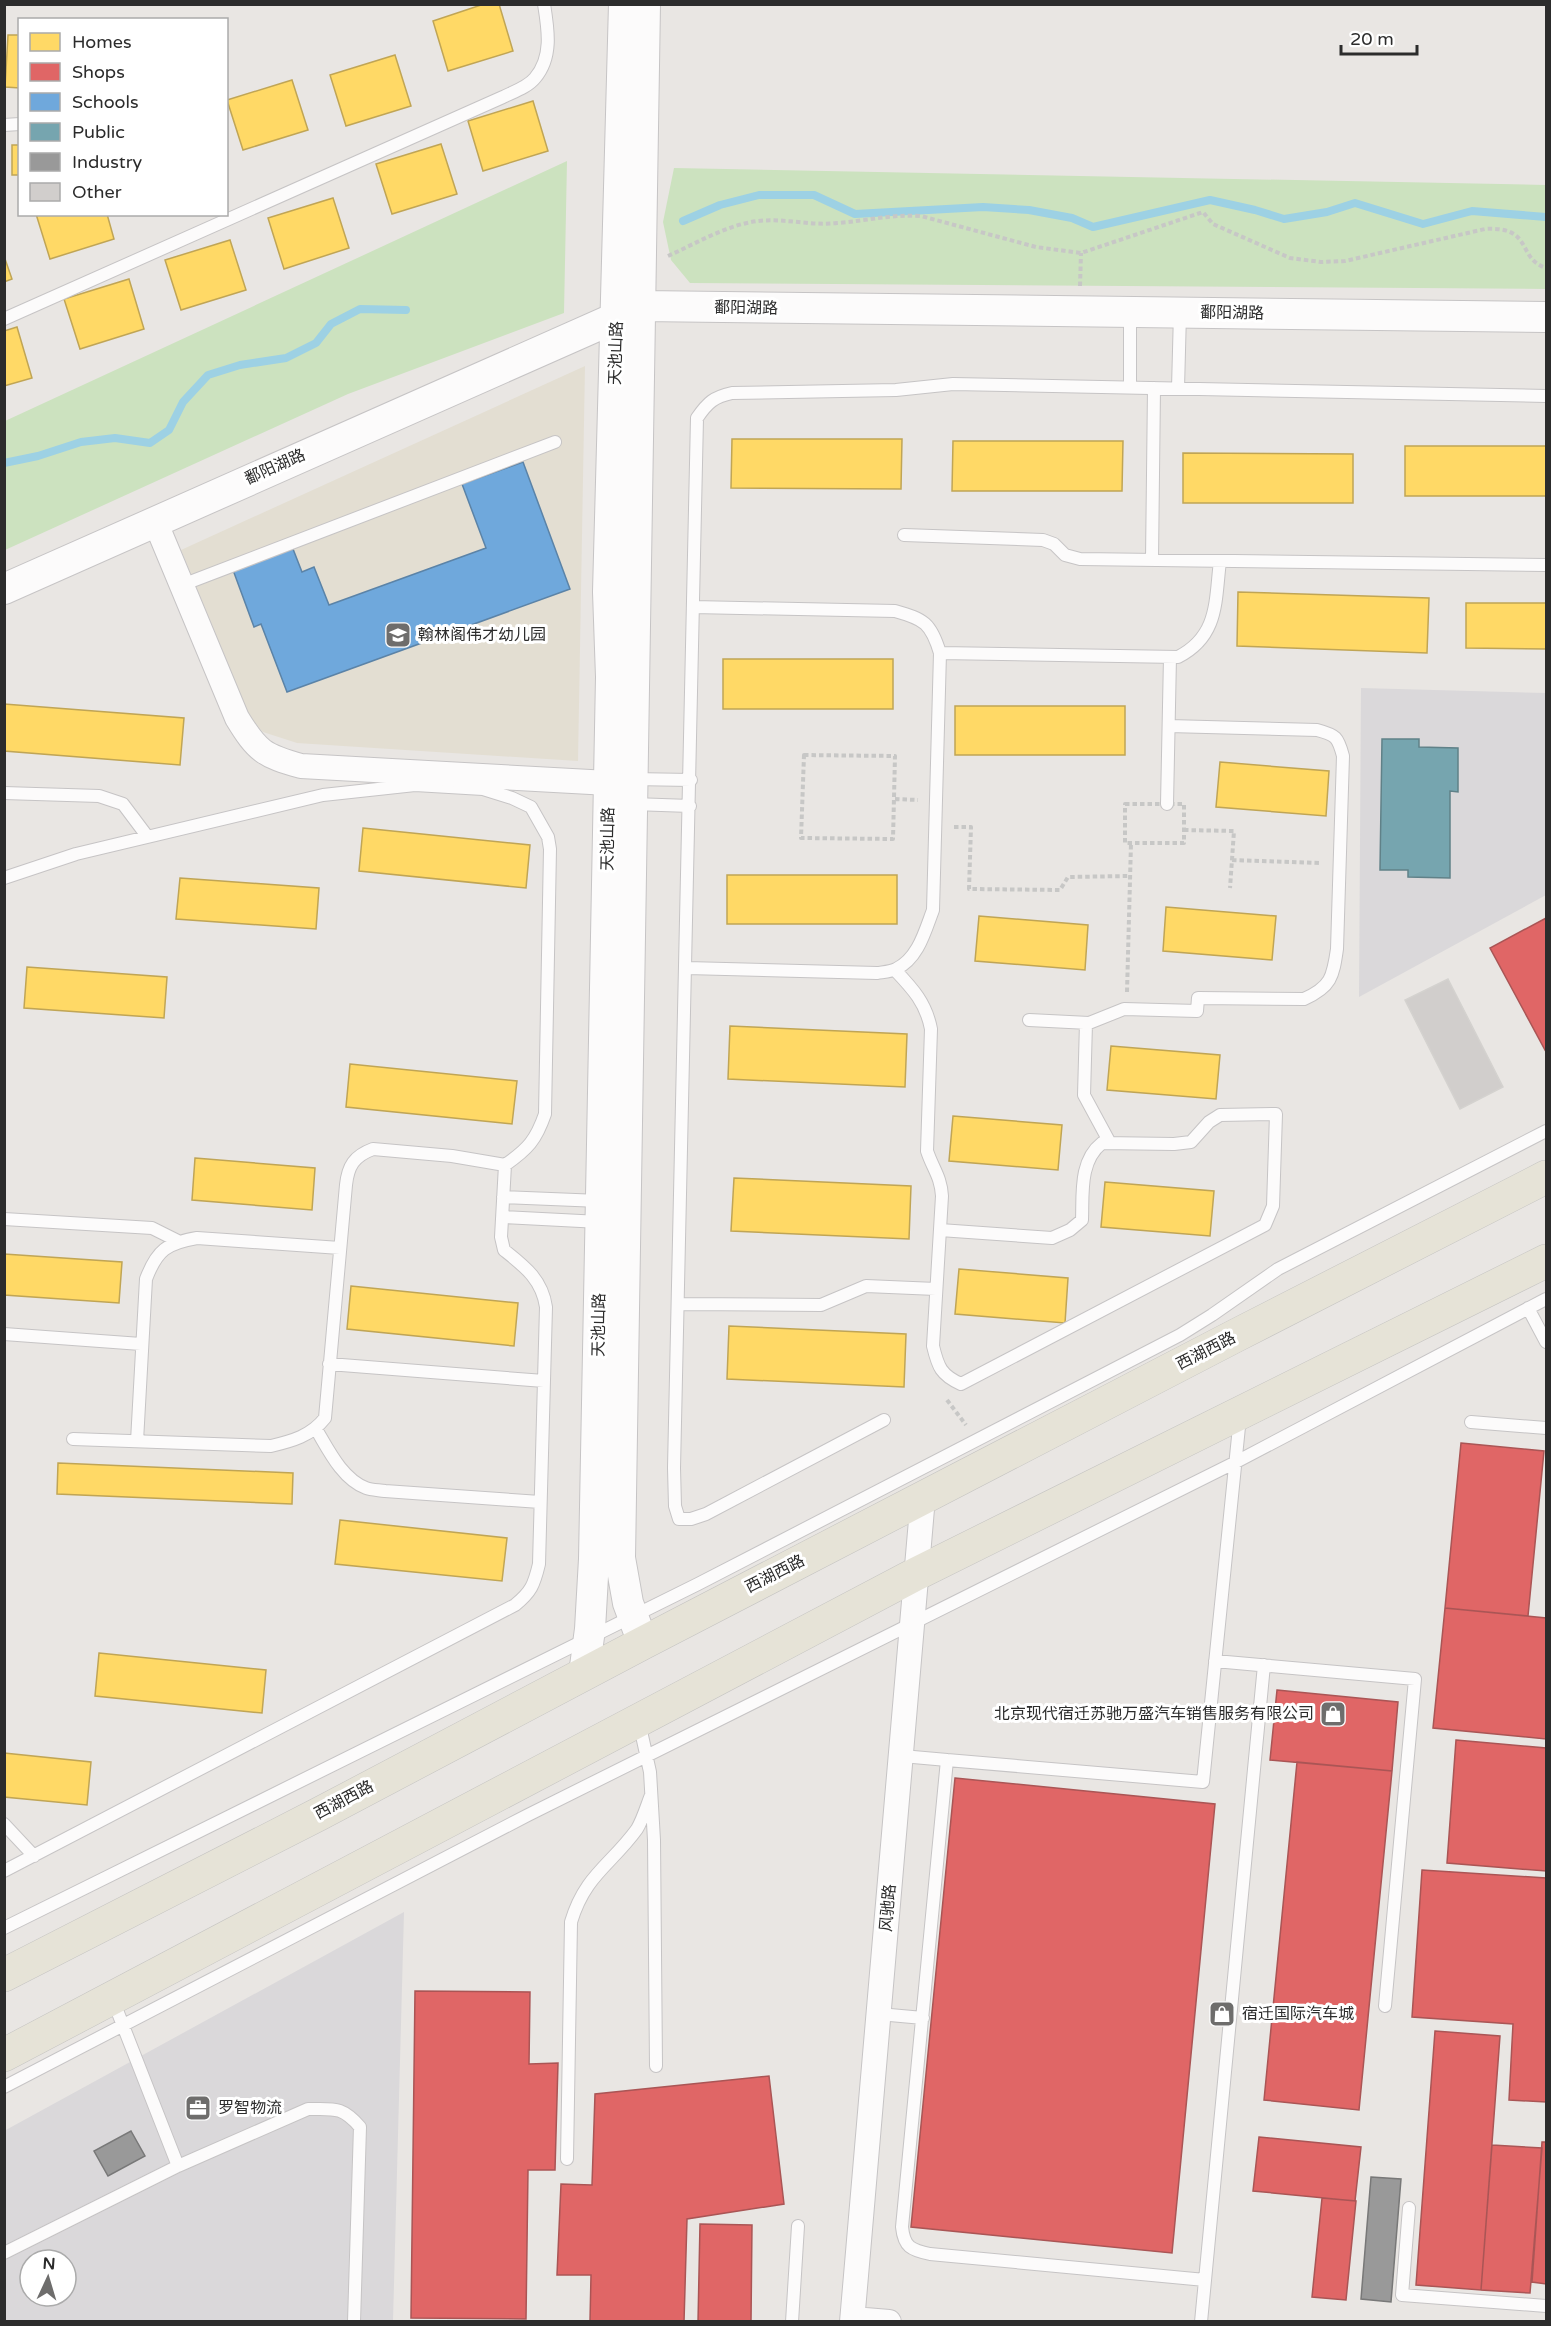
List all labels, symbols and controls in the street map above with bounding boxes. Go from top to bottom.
legend [18,18,228,216]
scale bar [1341,18,1418,56]
text: 20 m [1350,28,1394,50]
text: Homes [72,31,132,53]
text: Shops [72,61,125,83]
text: Schools [72,91,139,113]
text: Public [72,121,125,143]
text: Industry [72,151,143,173]
text: Other [72,181,122,203]
street label: 鄱阳湖路 [714,297,778,319]
street label: 鄱阳湖路 [1200,302,1264,324]
street label: 天池山路 [605,321,627,385]
street label: 鄱阳湖路 [242,445,308,489]
school or university icon: 翰林阁伟才幼儿园 [383,620,413,650]
place label: 翰林阁伟才幼儿园 [418,625,546,645]
street label: 天池山路 [597,807,619,871]
street label: 天池山路 [588,1293,610,1357]
street label: 西湖西路 [1173,1328,1239,1374]
street label: 西湖西路 [742,1551,808,1597]
shop icon: 北京现代宿迁苏驰万盛汽车销售服务有限公司 [1318,1699,1348,1729]
place label: 北京现代宿迁苏驰万盛汽车销售服务有限公司 [994,1704,1314,1724]
street label: 西湖西路 [311,1776,377,1824]
street label: 风驰路 [876,1883,900,1933]
shop icon: 宿迁国际汽车城 [1207,1999,1237,2029]
place label: 宿迁国际汽车城 [1242,2004,1354,2024]
office icon: 罗智物流 [183,2093,213,2123]
place label: 罗智物流 [218,2098,282,2118]
north arrow [18,2248,78,2308]
text: N [42,2254,56,2274]

